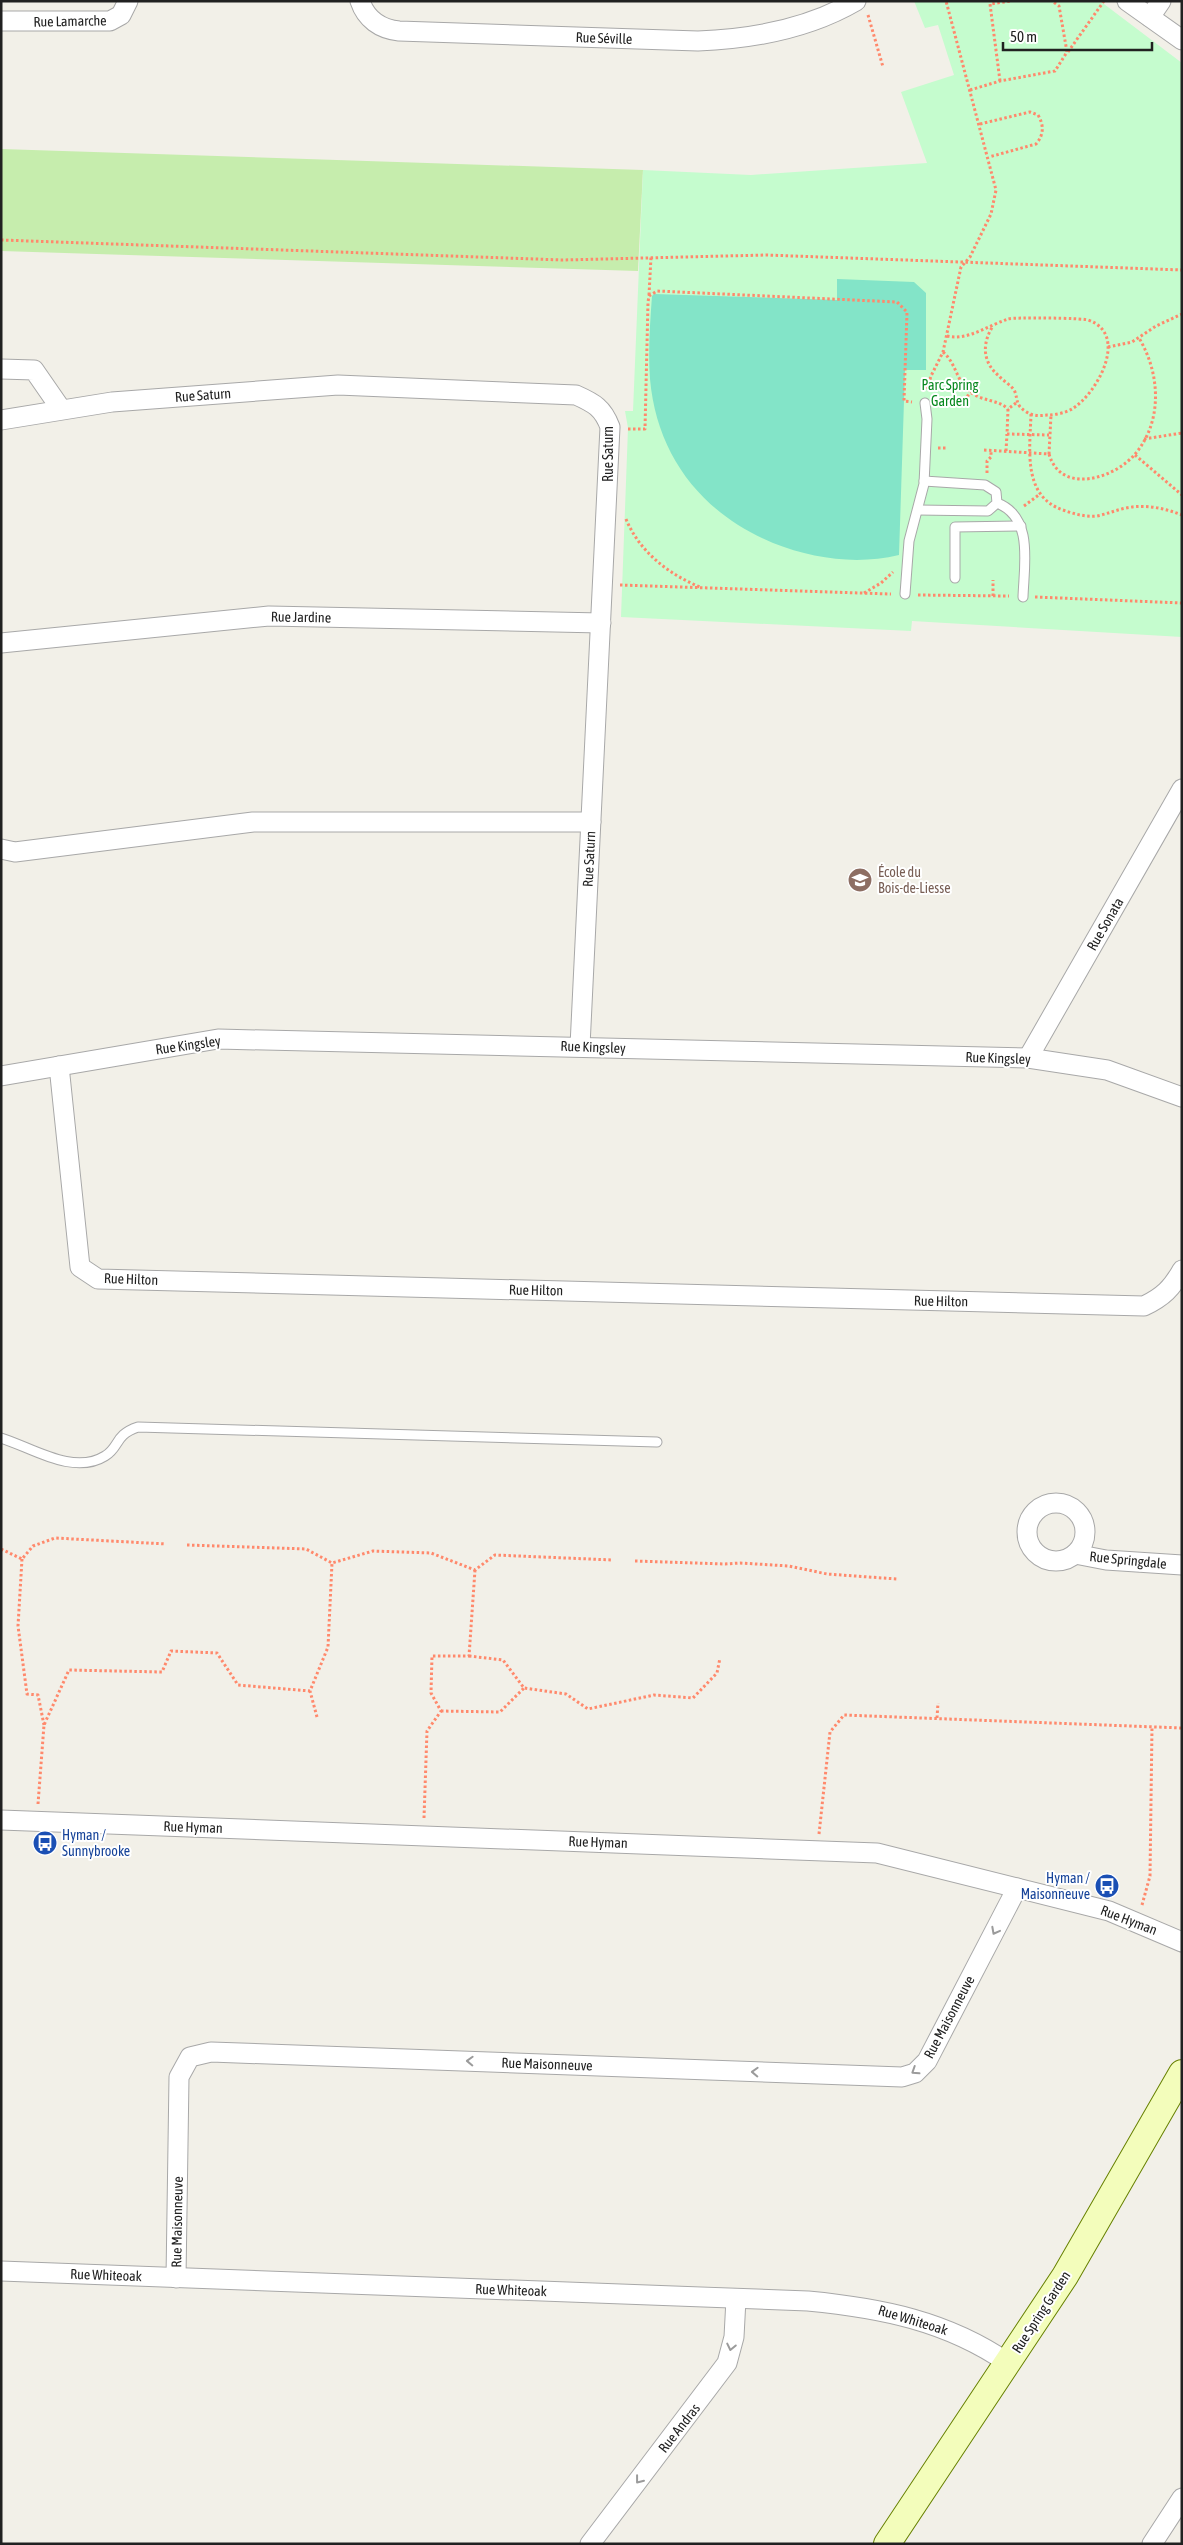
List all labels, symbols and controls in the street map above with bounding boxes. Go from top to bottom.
street label: Rue Lamarche [33,12,107,30]
scale bar [1003,20,1152,52]
text: 50 m [1010,28,1037,45]
street label: Rue Séville [575,29,633,47]
park label: Parc Spring Garden [922,377,979,409]
street label: Rue Saturn [174,385,232,405]
street label: Rue Saturn [600,426,616,482]
street label: Rue Jardine [271,608,331,626]
street label: Rue Saturn [580,831,598,887]
place label: École du Bois-de-Liesse [878,864,951,896]
school or university icon: École du Bois-de-Liesse [847,867,873,893]
street label: Rue Sonata [1083,895,1127,953]
street label: Rue Kingsley [154,1032,222,1057]
street label: Rue Kingsley [560,1038,626,1056]
street label: Rue Kingsley [965,1049,1031,1067]
street label: Rue Hilton [104,1270,158,1288]
street label: Rue Hilton [509,1282,563,1298]
street label: Rue Hilton [914,1293,968,1309]
street label: Rue Springdale [1089,1548,1167,1572]
street label: Rue Hyman [163,1818,223,1836]
place label: Hyman / Sunnybrooke [62,1827,130,1859]
bus stop icon: Hyman / Sunnybrooke [32,1830,58,1856]
street label: Rue Hyman [568,1833,628,1851]
place label: Hyman / Maisonneuve [1021,1870,1090,1902]
bus stop icon: Hyman / Maisonneuve [1094,1873,1120,1899]
street label: Rue Hyman [1098,1902,1160,1938]
one-way arrow [991,1926,1001,1935]
street label: Rue Maisonneuve [920,1973,978,2061]
street label: Rue Maisonneuve [501,2054,593,2074]
one-way arrow [466,2056,474,2066]
one-way arrow [911,2064,920,2074]
one-way arrow [750,2066,758,2077]
street label: Rue Maisonneuve [168,2176,186,2268]
street label: Rue Whiteoak [70,2266,142,2284]
street label: Rue Spring Garden [1009,2268,1073,2356]
street label: Rue Whiteoak [475,2281,547,2299]
street label: Rue Whiteoak [876,2302,950,2338]
one-way arrow [727,2343,737,2352]
street label: Rue Andras [655,2400,703,2456]
one-way arrow [636,2474,645,2483]

